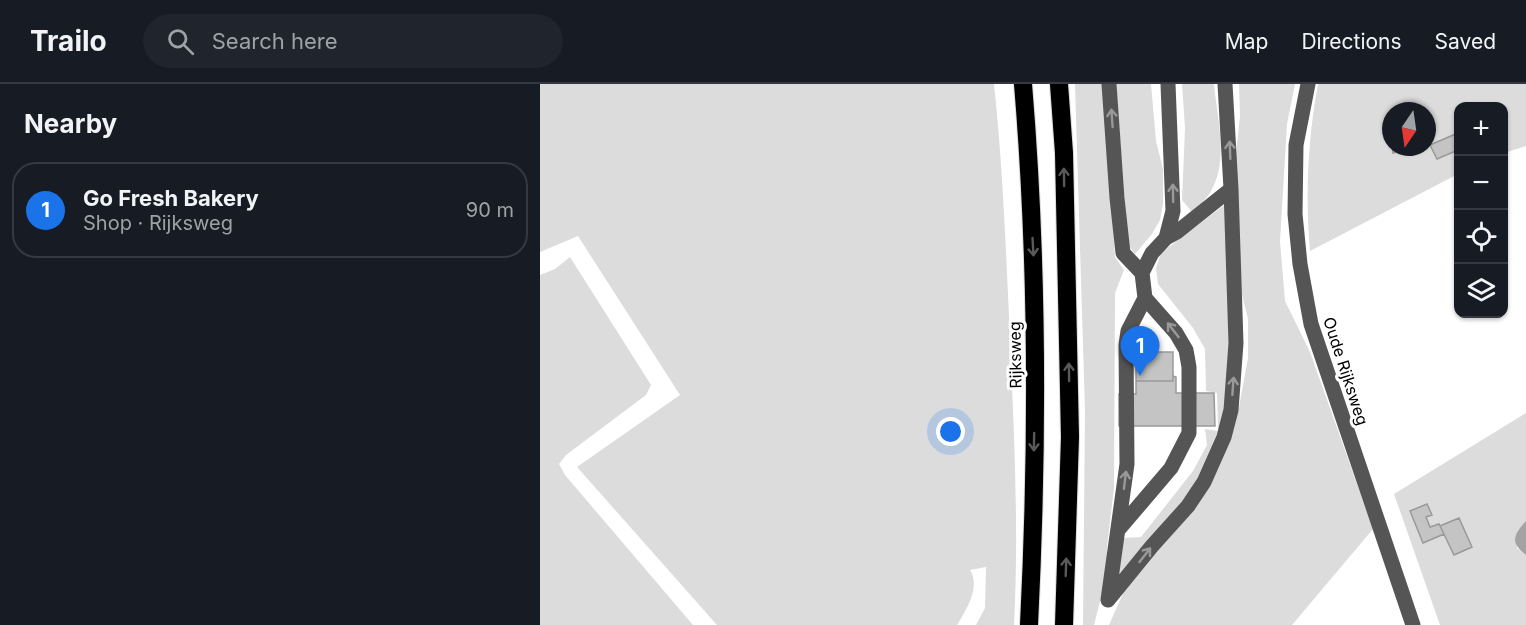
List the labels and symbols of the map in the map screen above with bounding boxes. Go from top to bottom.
north arrow [1382,102,1436,156]
one-way arrow [1106,109,1117,129]
one-way arrow [1224,140,1235,160]
one-way arrow [1059,167,1070,187]
one-way arrow [1167,183,1179,203]
one-way arrow [1027,237,1038,257]
street label: Oude Rijksweg [1319,314,1373,428]
street label: Rijksweg [1004,321,1026,389]
one-way arrow [1166,323,1179,339]
pin: 1 [1120,326,1160,376]
one-way arrow [1063,362,1074,382]
one-way arrow [1228,377,1239,397]
your location [936,417,965,446]
one-way arrow [1028,432,1039,452]
one-way arrow [1120,470,1131,490]
one-way arrow [1138,547,1151,563]
one-way arrow [1060,557,1072,577]

